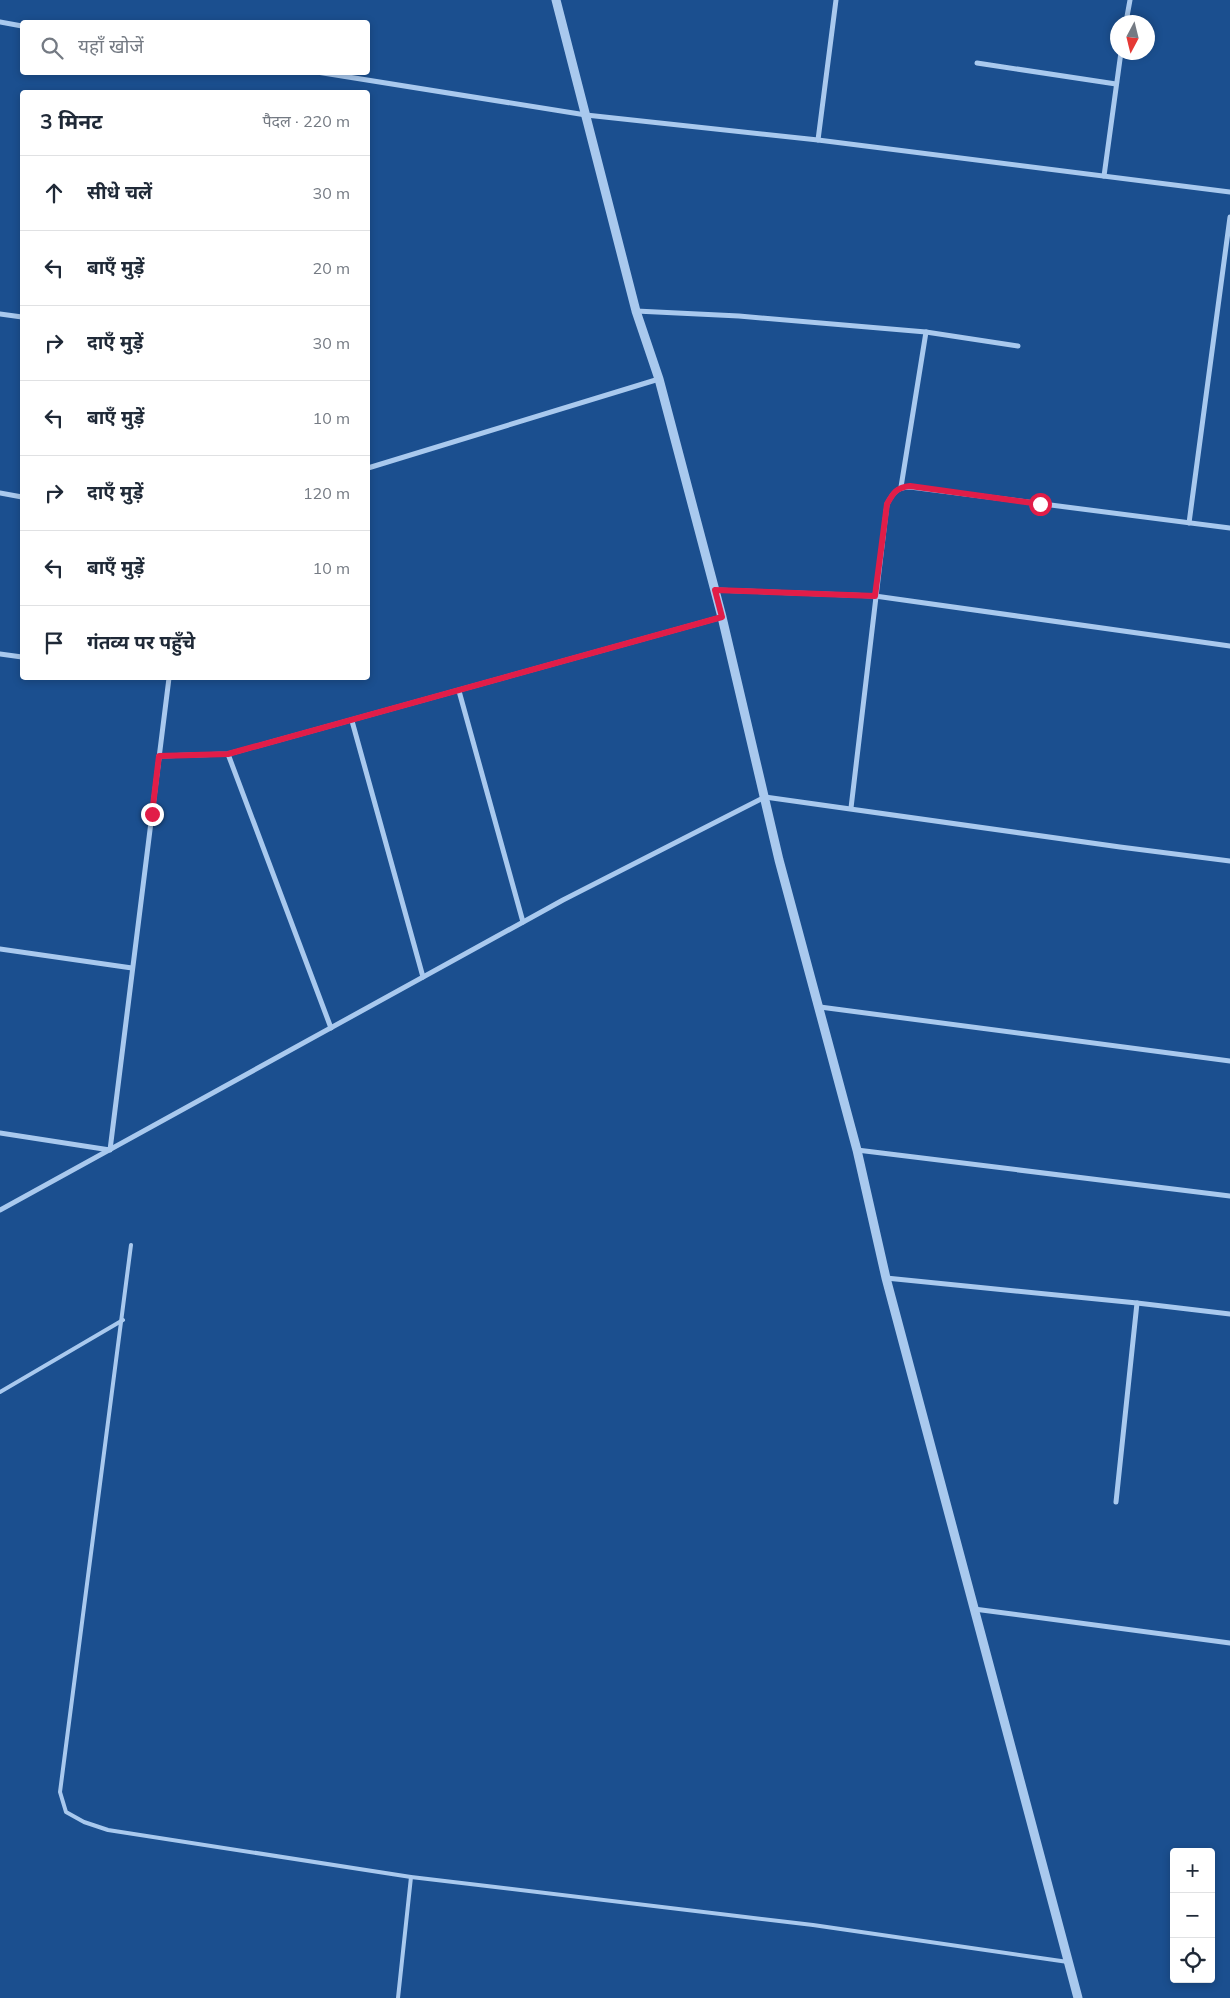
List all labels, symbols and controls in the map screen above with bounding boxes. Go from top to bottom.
north arrow [1110,15,1155,60]
search box [20,20,370,75]
icon: search [38,34,66,62]
text: यहाँ खोजें [78,34,144,58]
text: 3 मिनट [40,108,102,134]
text: पैदल · 220 m [262,111,350,131]
icon: ahead [40,179,68,207]
text: सीधे चलें [87,180,152,204]
text: 30 m [313,183,350,203]
icon: left [40,254,68,282]
text: बाएँ मुड़ें [87,255,144,279]
text: 20 m [313,258,350,278]
icon: right [40,329,68,357]
text: दाएँ मुड़ें [87,330,143,354]
text: 30 m [313,333,350,353]
icon: left [40,404,68,432]
text: बाएँ मुड़ें [87,405,144,429]
text: 10 m [313,408,350,428]
icon: right [40,479,68,507]
text: दाएँ मुड़ें [87,480,143,504]
text: 120 m [303,483,350,503]
route start [1029,493,1052,516]
icon: left [40,554,68,582]
text: बाएँ मुड़ें [87,555,144,579]
text: 10 m [313,558,350,578]
icon: arrive [40,629,68,657]
text: गंतव्य पर पहुँचे [87,630,195,654]
route end [141,803,164,826]
map controls [1170,1848,1215,1983]
button: + [1170,1848,1215,1893]
button: − [1170,1893,1215,1938]
button: locate [1170,1938,1215,1983]

